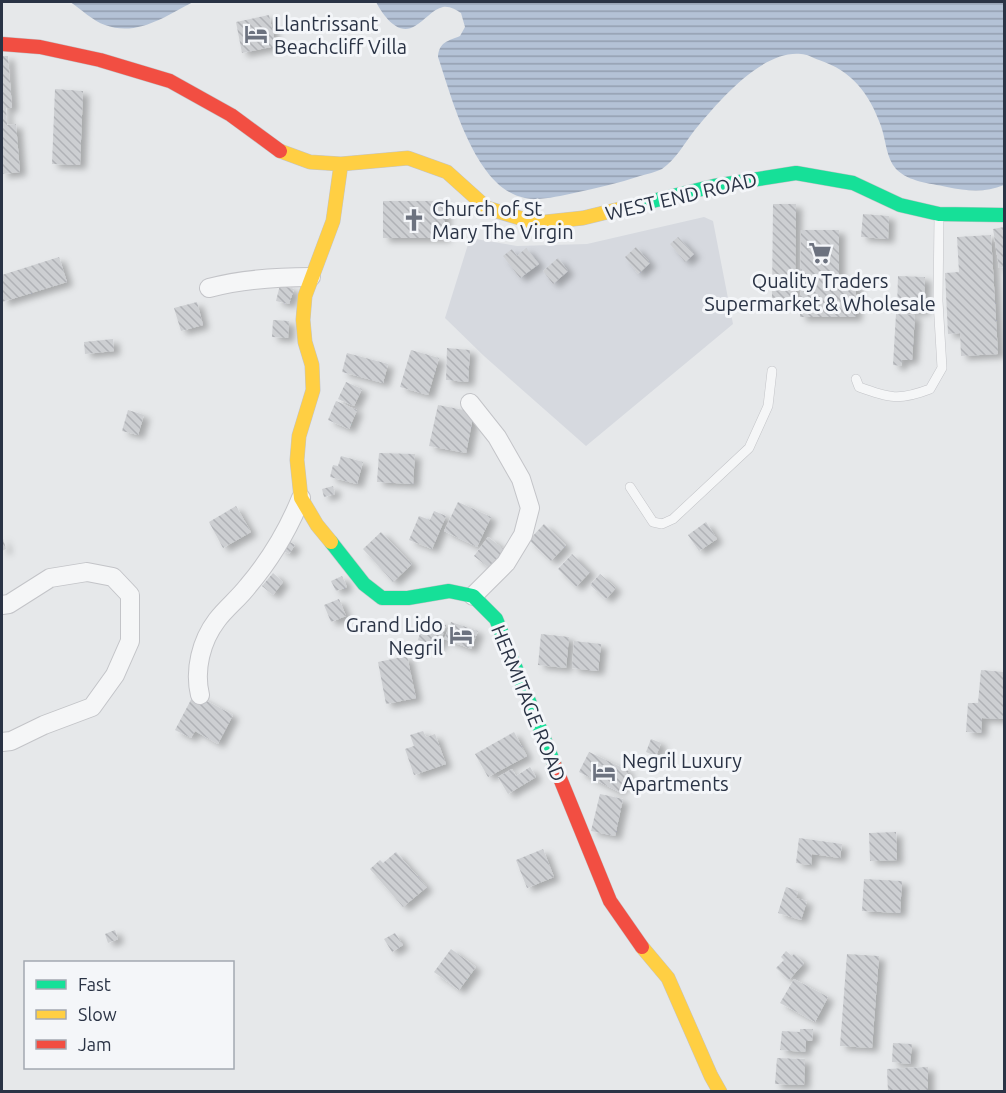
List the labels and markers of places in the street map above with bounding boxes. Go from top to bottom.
place label: Llantrissant Beachcliff Villa [274,12,407,58]
hotel icon: Llantrissant Beachcliff Villa [243,21,269,47]
place label: Church of St Mary The Virgin [432,197,574,243]
church icon: Church of St Mary The Virgin [401,207,427,233]
supermarket icon: Quality Traders Supermarket & Wholesale [807,240,833,266]
place label: Quality Traders Supermarket & Wholesale [704,269,936,315]
place label: Grand Lido Negril [346,613,443,659]
hotel icon: Grand Lido Negril [448,622,474,648]
place label: Negril Luxury Apartments [622,749,742,795]
hotel icon: Negril Luxury Apartments [591,759,617,785]

